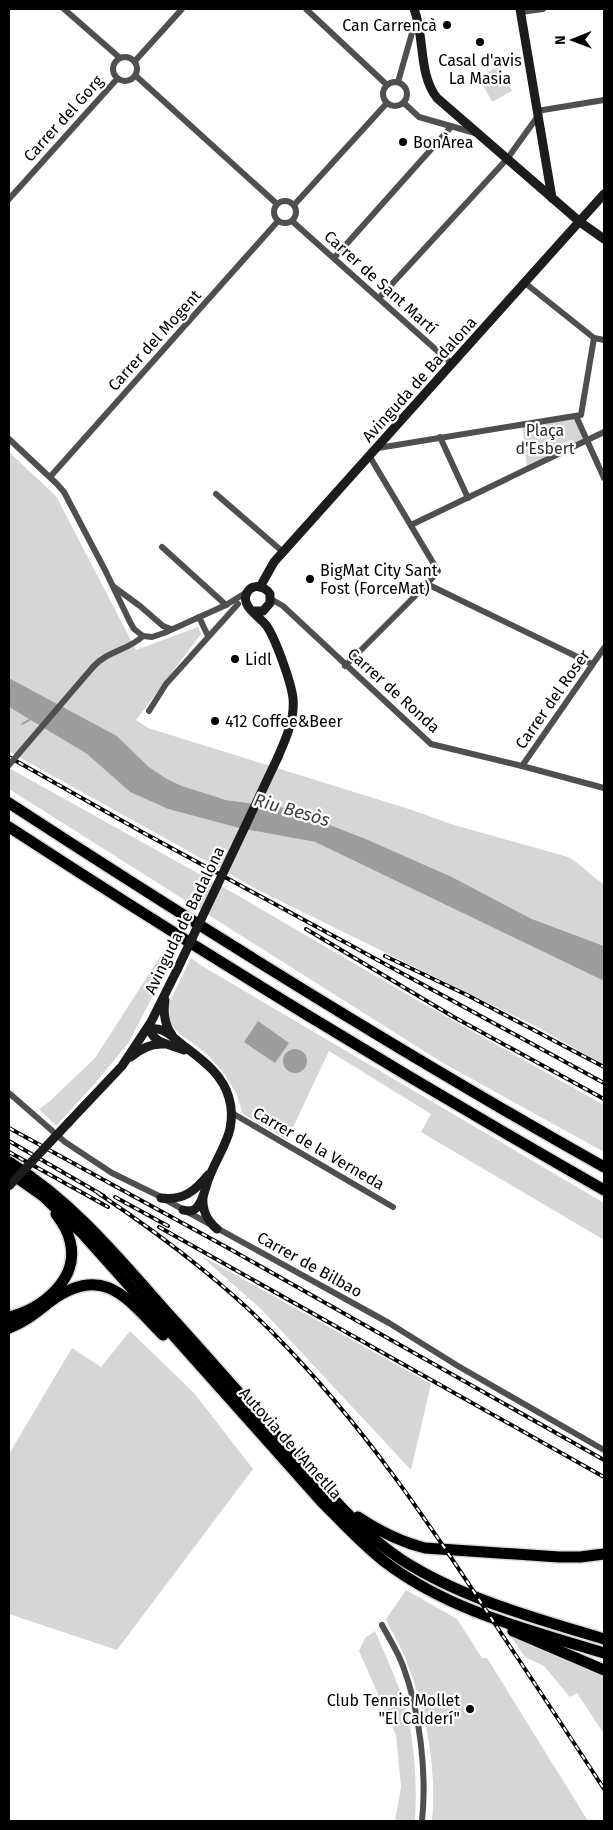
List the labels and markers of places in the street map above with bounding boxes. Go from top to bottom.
place label: Can Carrencà [342,16,437,35]
marker: Can Carrencà [441,19,453,31]
marker: Casal d'avis La Masia [474,36,486,48]
place label: Casal d'avis La Masia [438,51,522,88]
place label: BonÀrea [413,132,474,152]
marker: BonÀrea [397,136,409,148]
place label: BigMat City Sant Fost (ForceMat) [320,561,438,598]
marker: BigMat City Sant Fost (ForceMat) [304,573,316,585]
place label: Lidl [245,650,272,669]
marker: Lidl [229,653,241,665]
place label: 412 Coffee&Beer [225,712,343,731]
marker: 412 Coffee&Beer [209,715,221,727]
place label: Club Tennis Mollet "El Calderí" [327,1691,460,1728]
marker: Club Tennis Mollet "El Calderí" [464,1703,476,1715]

